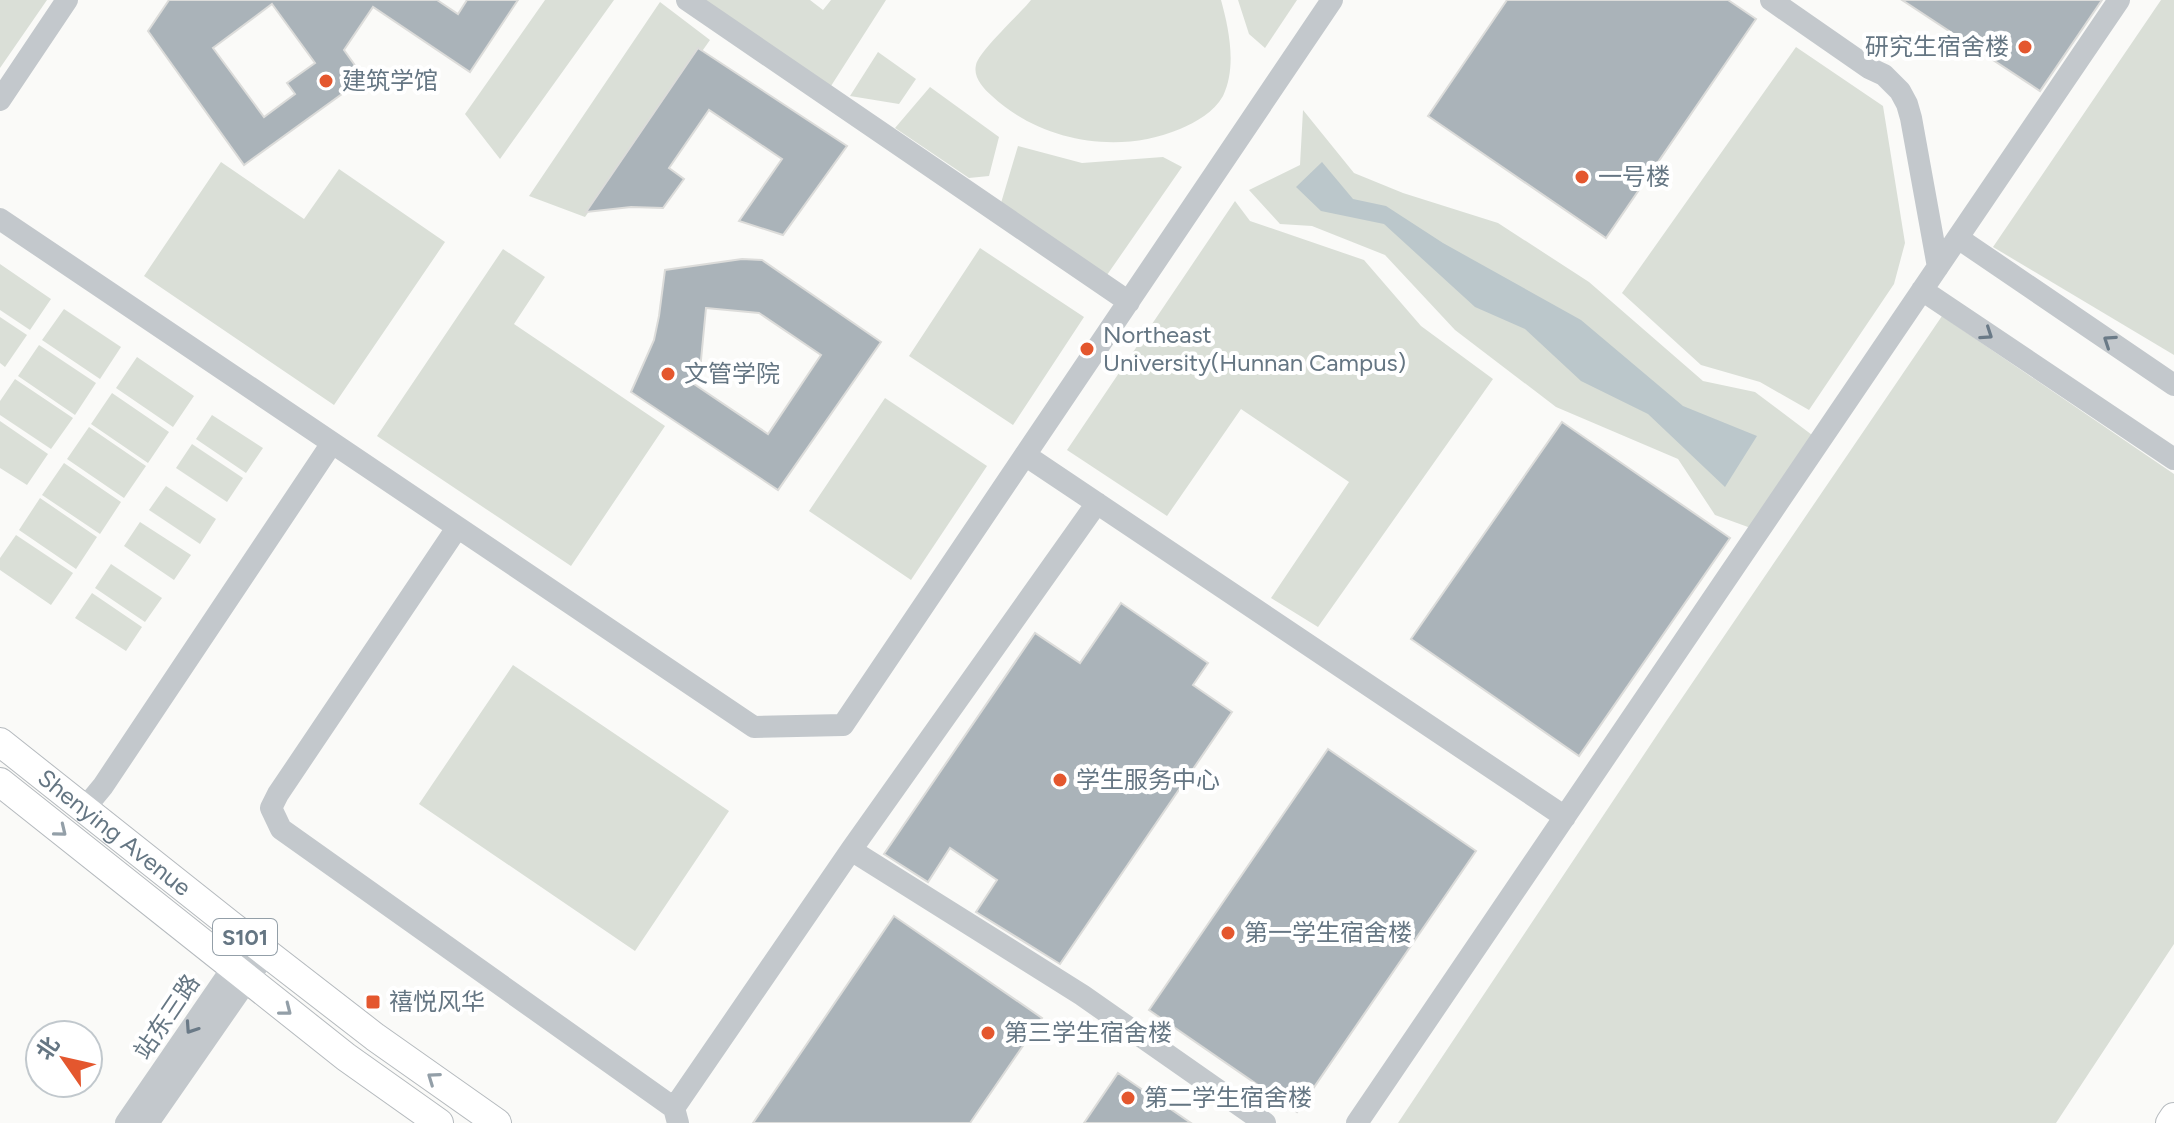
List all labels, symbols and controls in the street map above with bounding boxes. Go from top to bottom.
place label: 研究生宿舍楼 [1865,32,2009,61]
marker: 研究生宿舍楼 [2016,38,2034,56]
place label: 建筑学馆 [342,66,438,95]
marker: 建筑学馆 [317,72,335,90]
place label: 一号楼 [1598,162,1670,191]
marker: 一号楼 [1573,168,1591,186]
place label: Northeast University(Hunnan Campus) [1103,320,1406,377]
one-way arrow [1978,324,1993,339]
one-way arrow [2104,336,2118,351]
marker: Northeast University(Hunnan Campus) [1078,340,1096,358]
place label: 文管学院 [684,359,780,388]
marker: 文管学院 [659,365,677,383]
street label: Shenying Avenue [32,763,197,902]
place label: 学生服务中心 [1076,765,1220,794]
marker: 学生服务中心 [1051,771,1069,789]
one-way arrow [52,821,66,836]
place label: 第一学生宿舍楼 [1244,918,1412,947]
road number: S101 [213,919,277,955]
marker: 第一学生宿舍楼 [1219,924,1237,942]
street label: 站东三路 [128,969,205,1065]
place label: 禧悦风华 [389,987,485,1016]
marker: 禧悦风华 [364,993,382,1011]
one-way arrow [277,1001,292,1015]
place label: 第三学生宿舍楼 [1004,1018,1172,1047]
north arrow [24,1019,104,1099]
one-way arrow [185,1020,200,1034]
marker: 第三学生宿舍楼 [979,1024,997,1042]
text: 北 [30,1031,65,1065]
one-way arrow [428,1073,442,1088]
place label: 第二学生宿舍楼 [1144,1083,1312,1112]
marker: 第二学生宿舍楼 [1119,1089,1137,1107]

